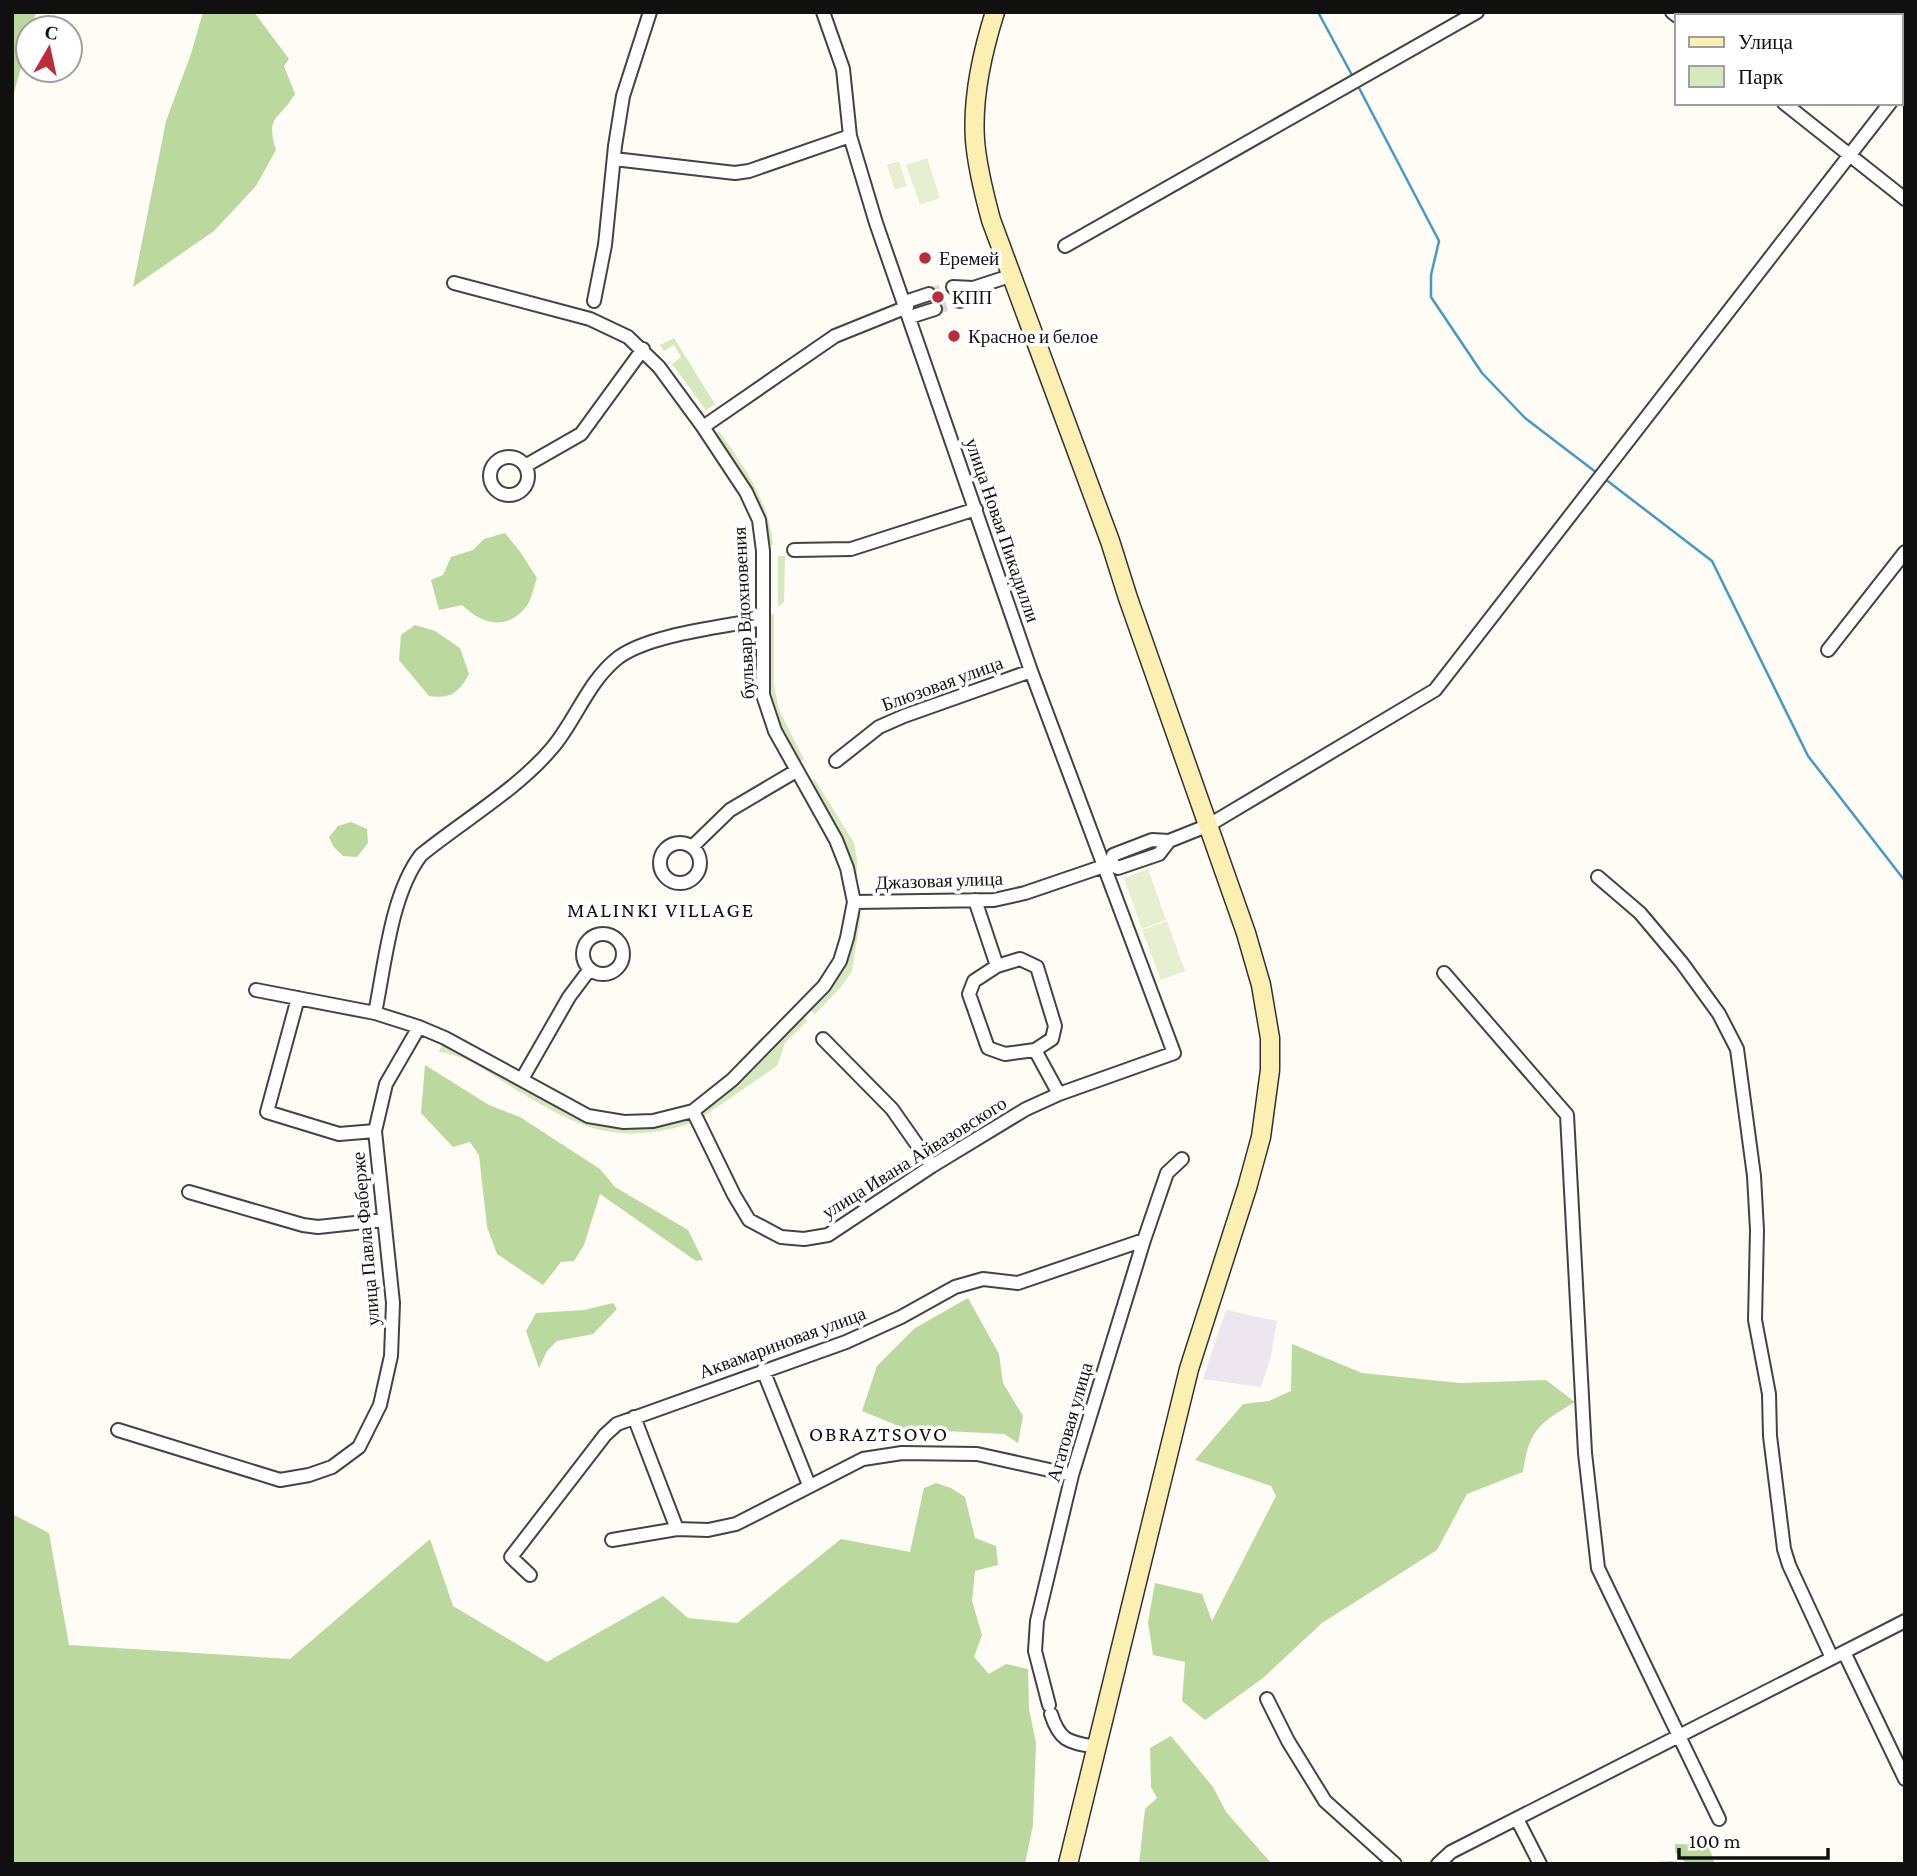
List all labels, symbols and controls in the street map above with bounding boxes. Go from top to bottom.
north arrow [14,14,84,84]
legend [1675,14,1903,105]
text: С [43,21,60,44]
text: Улица [1738,30,1793,54]
text: Парк [1738,65,1784,89]
place label: Еремей [939,248,999,269]
marker: Еремей [917,250,933,266]
place label: КПП [952,287,992,308]
marker: КПП [930,289,946,305]
place label: Красное и белое [968,326,1098,347]
marker: Красное и белое [946,328,962,344]
street label: улица Новая Пикадилли [961,435,1044,625]
street label: бульвар Вдохновения [728,526,758,700]
street label: Блюзовая улица [879,652,1006,715]
street label: Джазовая улица [875,868,1004,893]
district label: MALINKI VILLAGE [567,898,755,922]
street label: улица Ивана Айвазовского [818,1092,1010,1223]
street label: улица Павла Фаберже [347,1151,384,1327]
street label: Аквамариновая улица [696,1302,869,1382]
street label: Агатовая улица [1042,1359,1097,1484]
district label: OBRAZTSOVO [809,1422,949,1446]
scale bar [1679,1816,1828,1860]
text: 100 m [1689,1829,1741,1853]

